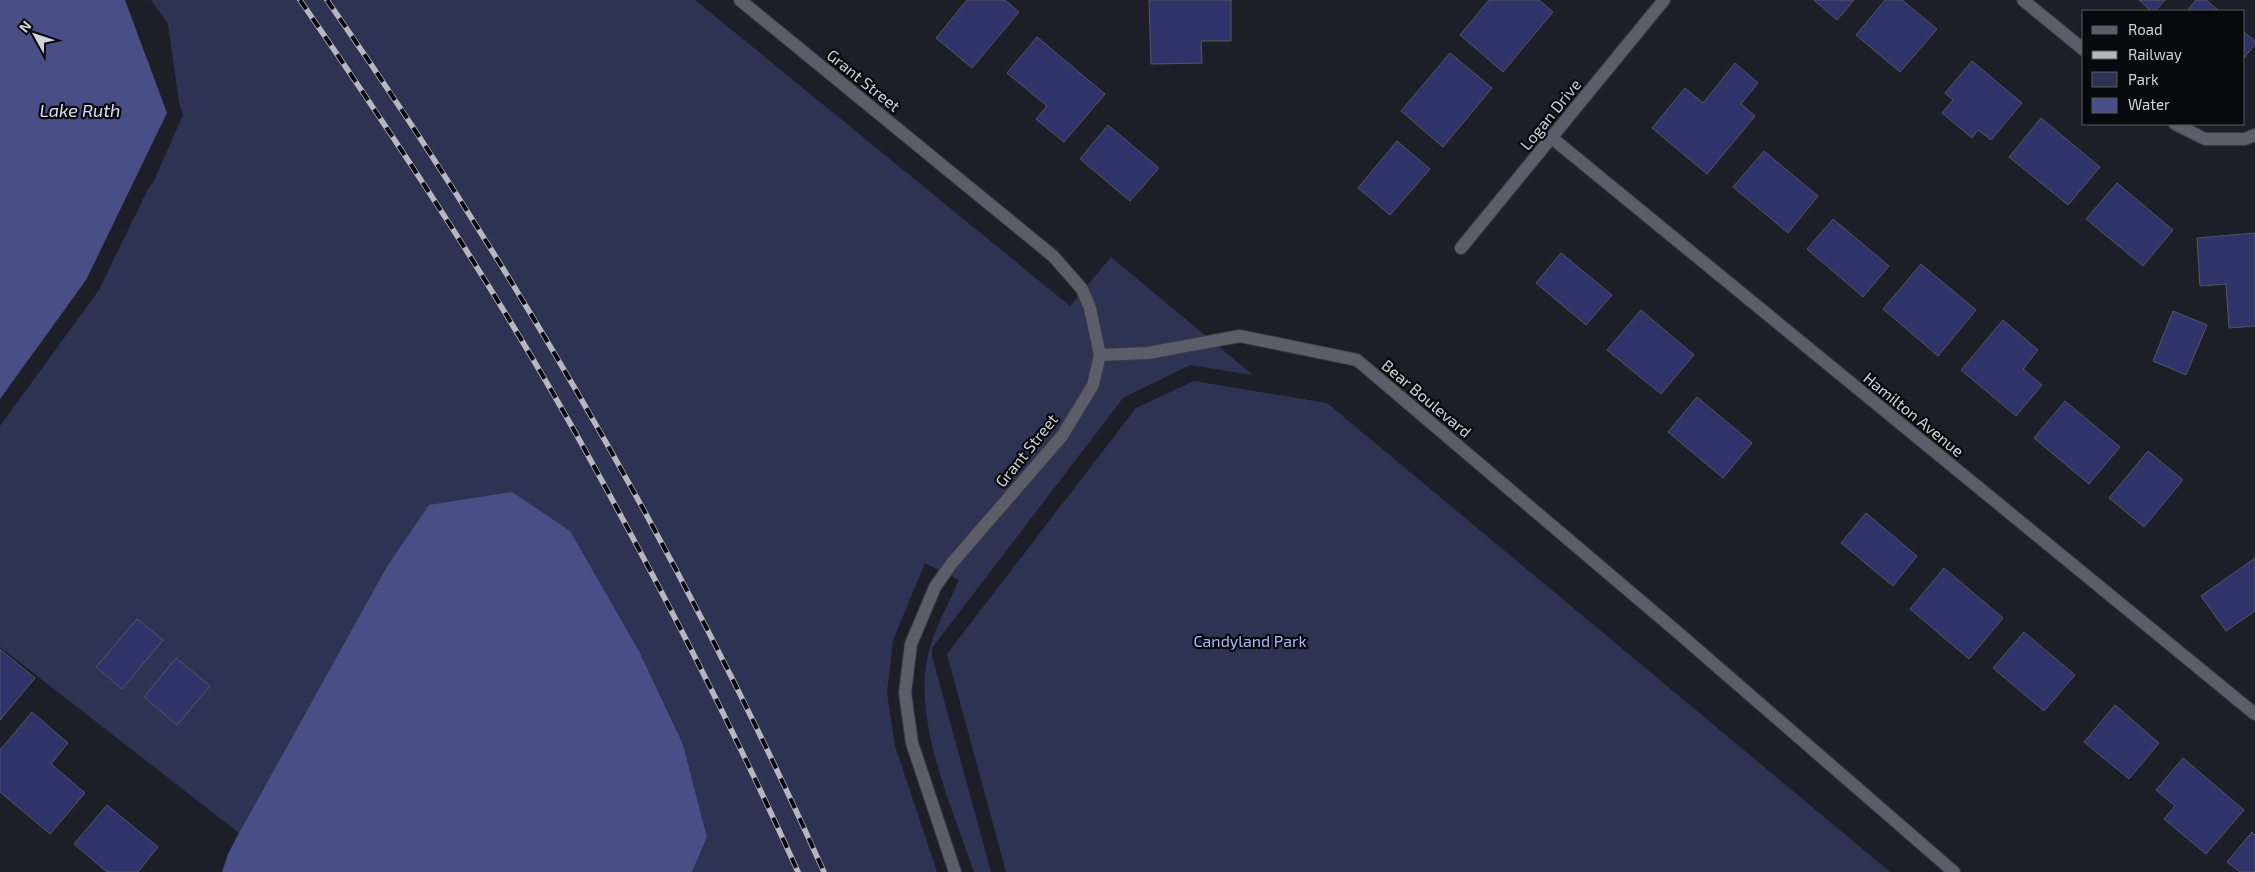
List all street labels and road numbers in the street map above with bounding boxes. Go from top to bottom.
street label: Grant Street [824,45,904,115]
street label: Logan Drive [1516,75,1584,153]
street label: Bear Boulevard [1378,355,1476,441]
street label: Hamilton Avenue [1860,368,1968,460]
street label: Grant Street [991,410,1061,490]

